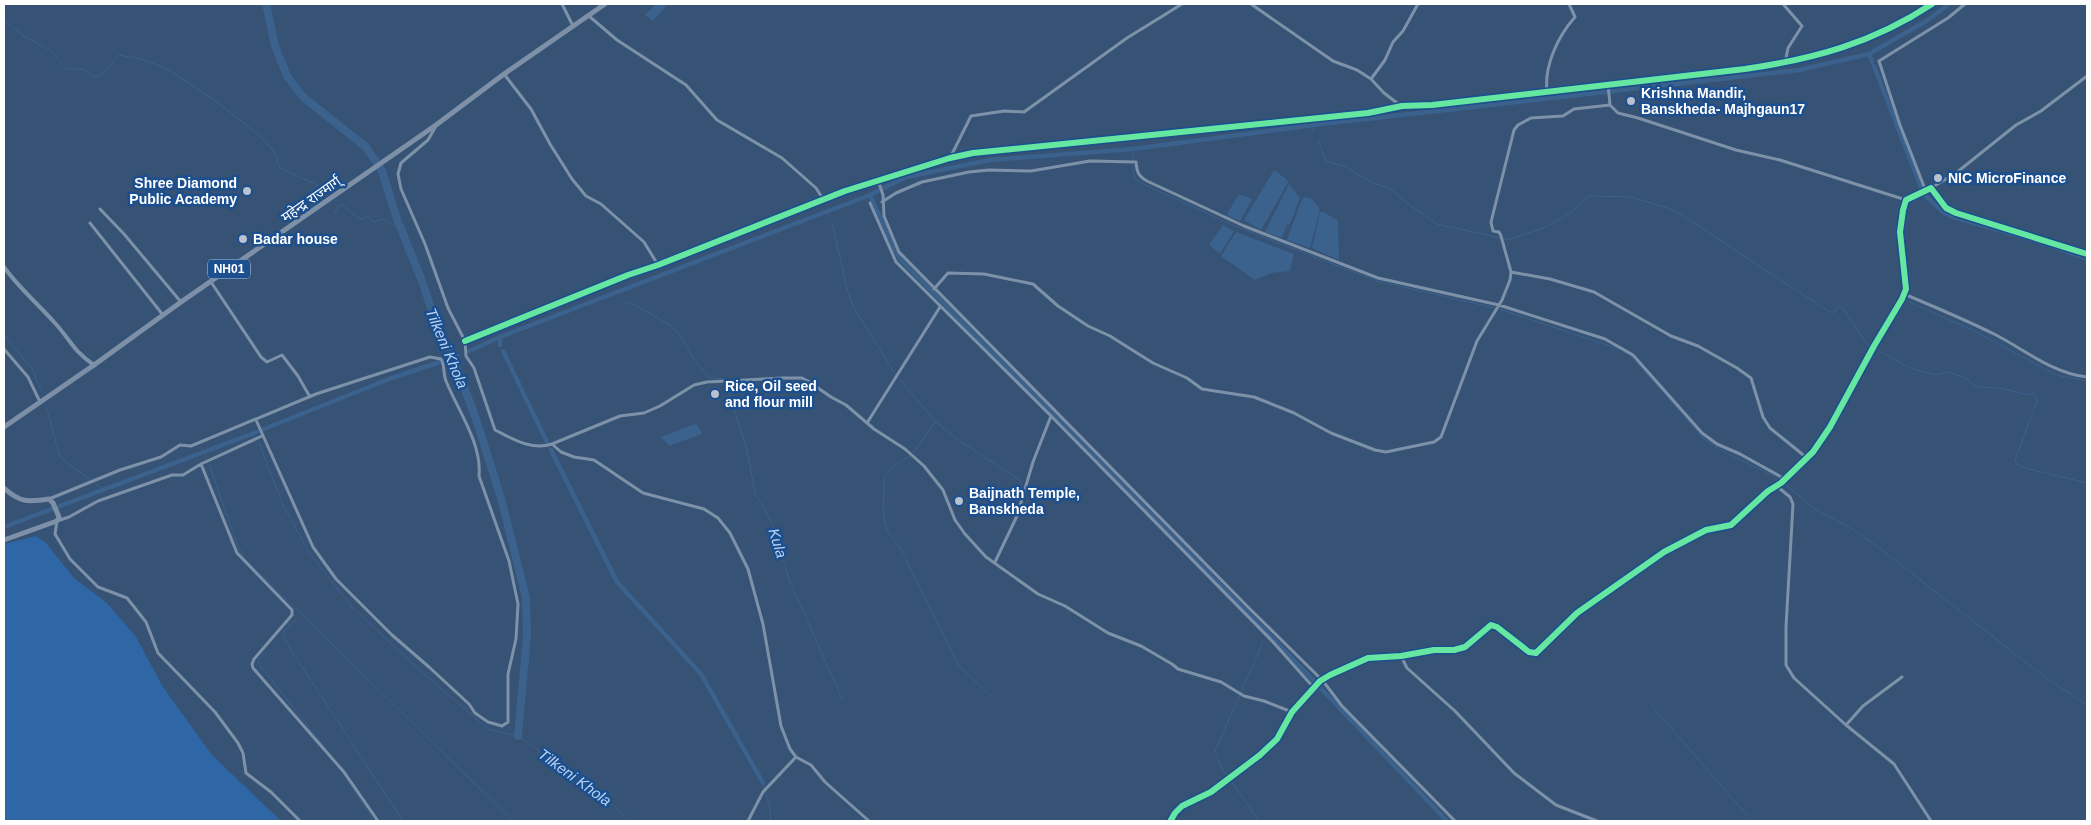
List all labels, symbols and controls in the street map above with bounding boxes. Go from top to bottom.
place label: Krishna Mandir, Banskheda- Majhgaun17 [1641,85,1805,117]
marker: Krishna Mandir, Banskheda- Majhgaun17 [1625,95,1637,107]
place label: NIC MicroFinance [1948,170,2066,186]
street label: महेन्द्र राज्मार्ग् [278,171,347,227]
marker: NIC MicroFinance [1932,172,1944,184]
place label: Shree Diamond Public Academy [129,175,237,207]
marker: Shree Diamond Public Academy [241,185,253,197]
place label: Badar house [253,231,338,247]
marker: Badar house [237,233,249,245]
road number: NH01 [208,260,250,278]
water label: Tilkeni Khola [422,305,472,391]
place label: Rice, Oil seed and flour mill [725,378,817,410]
marker: Rice, Oil seed and flour mill [709,388,721,400]
place label: Baijnath Temple, Banskheda [969,485,1080,517]
marker: Baijnath Temple, Banskheda [953,495,965,507]
water label: Kula [765,526,791,560]
water label: Tilkeni Khola [535,745,615,809]

